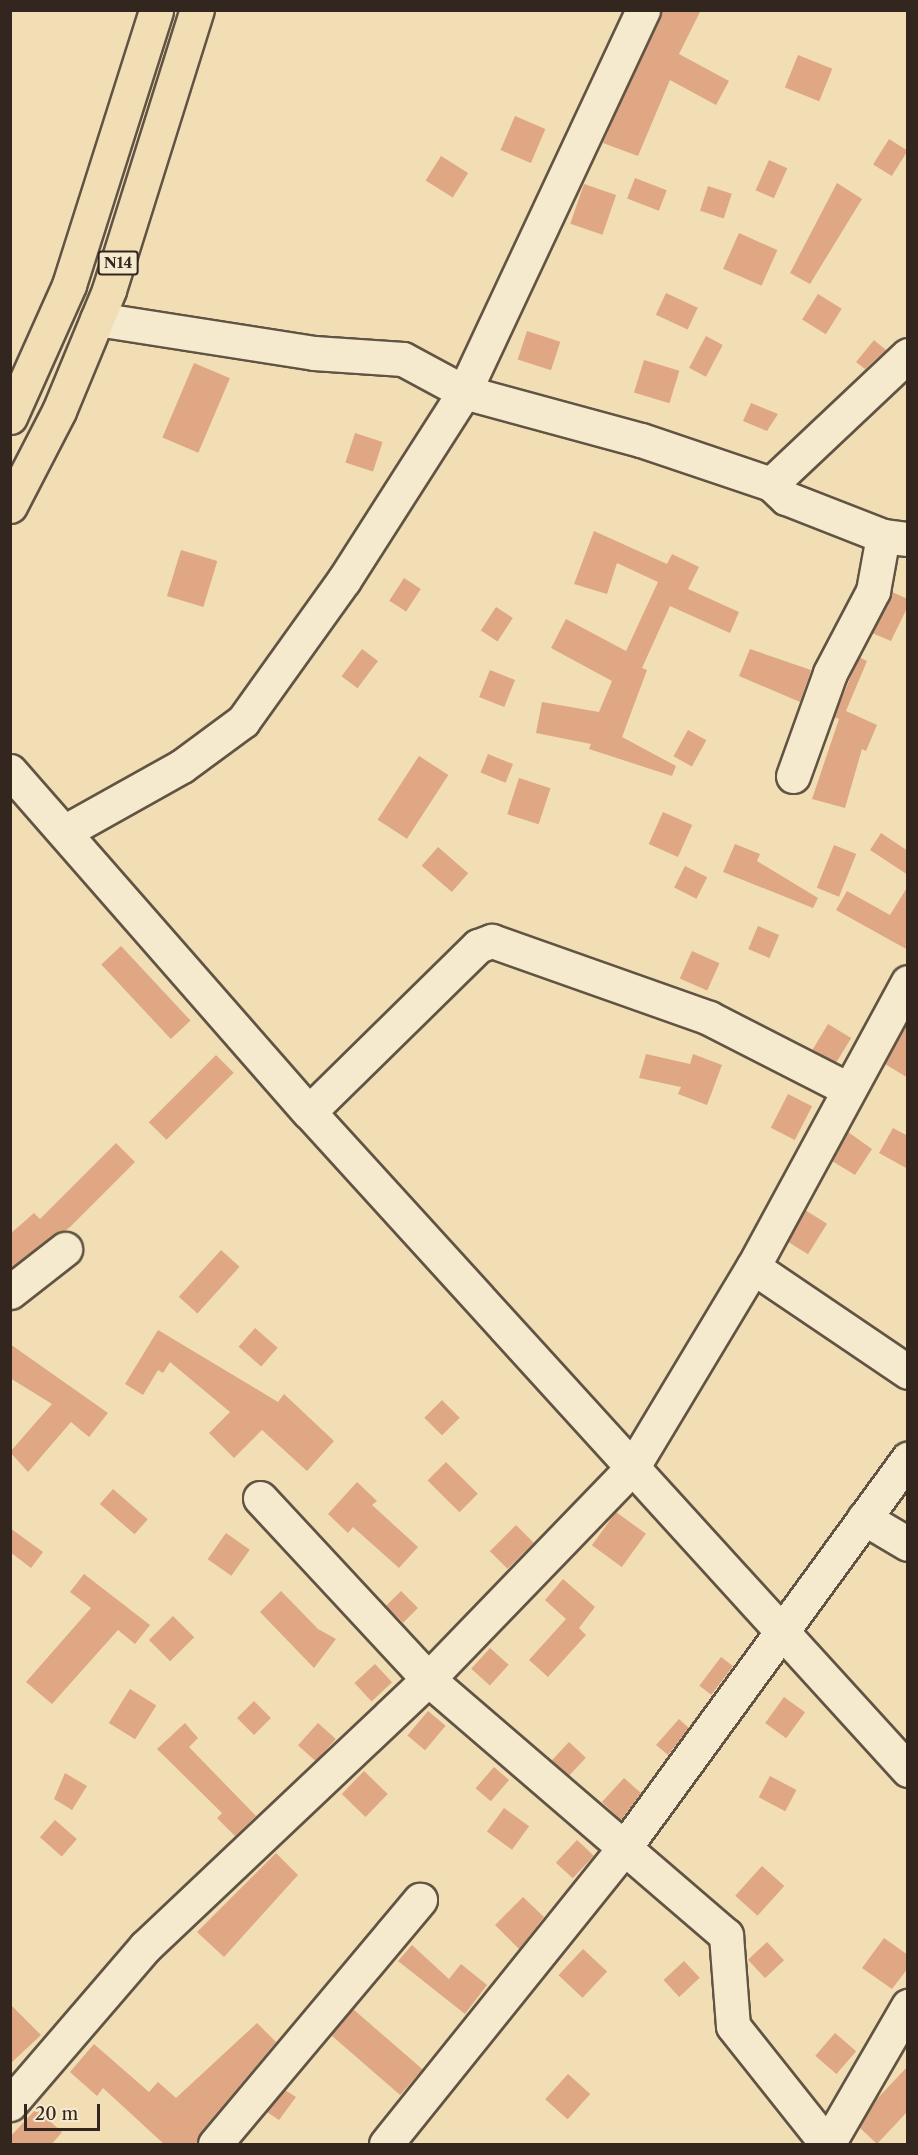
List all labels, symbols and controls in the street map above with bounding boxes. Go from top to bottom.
road number: N14 [97,251,139,275]
scale bar [27,2092,104,2130]
text: 20 m [35,2103,78,2125]

